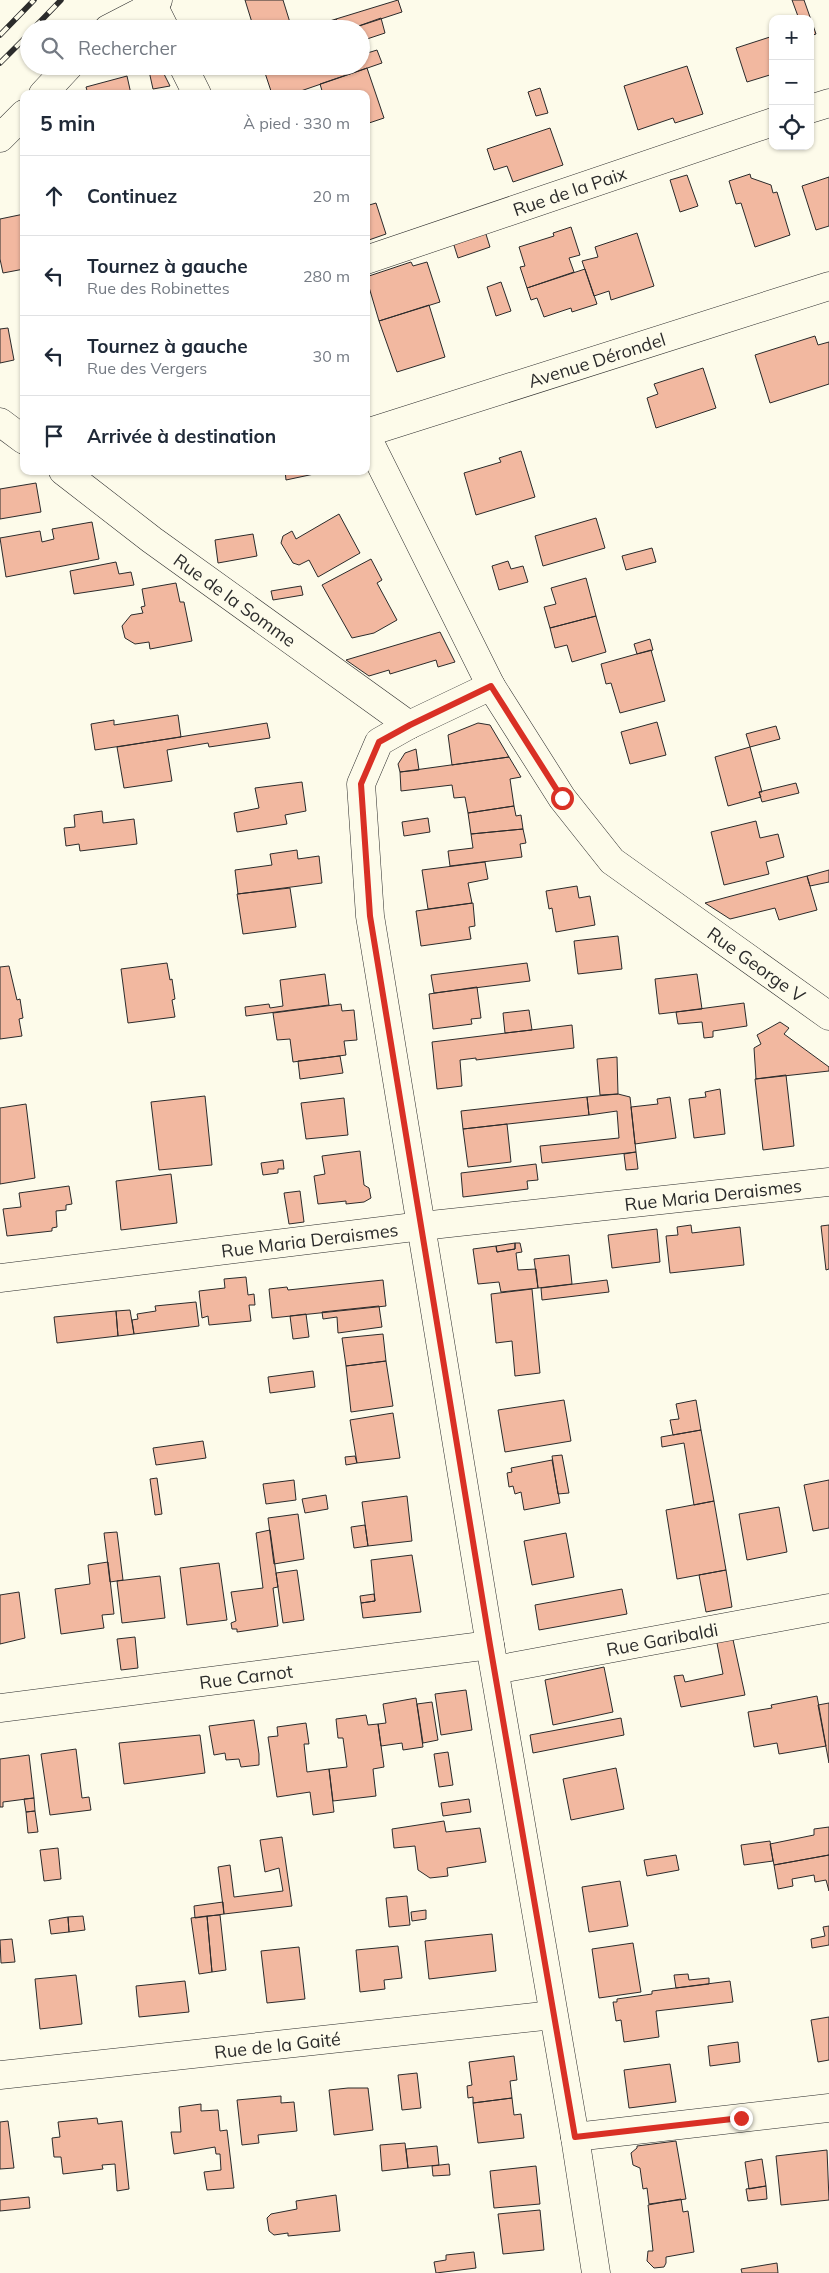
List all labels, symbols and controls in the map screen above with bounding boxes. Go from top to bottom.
map controls [769,15,814,150]
button: + [769,15,814,60]
search box [20,20,370,75]
icon: search [38,34,66,62]
text: Rechercher [78,36,177,60]
button: − [769,60,814,105]
button: locate [769,105,814,150]
text: 5 min [40,110,95,136]
text: À pied · 330 m [243,113,350,133]
street label: Rue de la Paix [510,161,630,221]
icon: ahead [40,182,68,210]
text: Continuez [87,184,177,208]
text: 20 m [313,186,350,206]
text: Tournez à gauche [87,254,248,278]
icon: left [40,262,68,290]
text: 280 m [303,266,350,286]
text: Rue des Robinettes [87,278,230,298]
street label: Avenue Dérondel [525,327,668,392]
text: Tournez à gauche [87,334,248,358]
icon: left [40,342,68,370]
text: 30 m [313,346,350,366]
text: Rue des Vergers [87,358,207,378]
icon: arrive [40,422,68,450]
text: Arrivée à destination [87,424,276,448]
street label: Rue de la Somme [169,548,301,652]
route start [551,787,574,810]
street label: Rue George V [703,921,810,1007]
street label: Rue Maria Deraismes [623,1174,803,1216]
street label: Rue Maria Deraismes [220,1218,400,1262]
street label: Rue Garibaldi [604,1617,720,1661]
street label: Rue Carnot [198,1659,294,1694]
street label: Rue de la Gaité [213,2027,342,2063]
route end [730,2107,753,2130]

